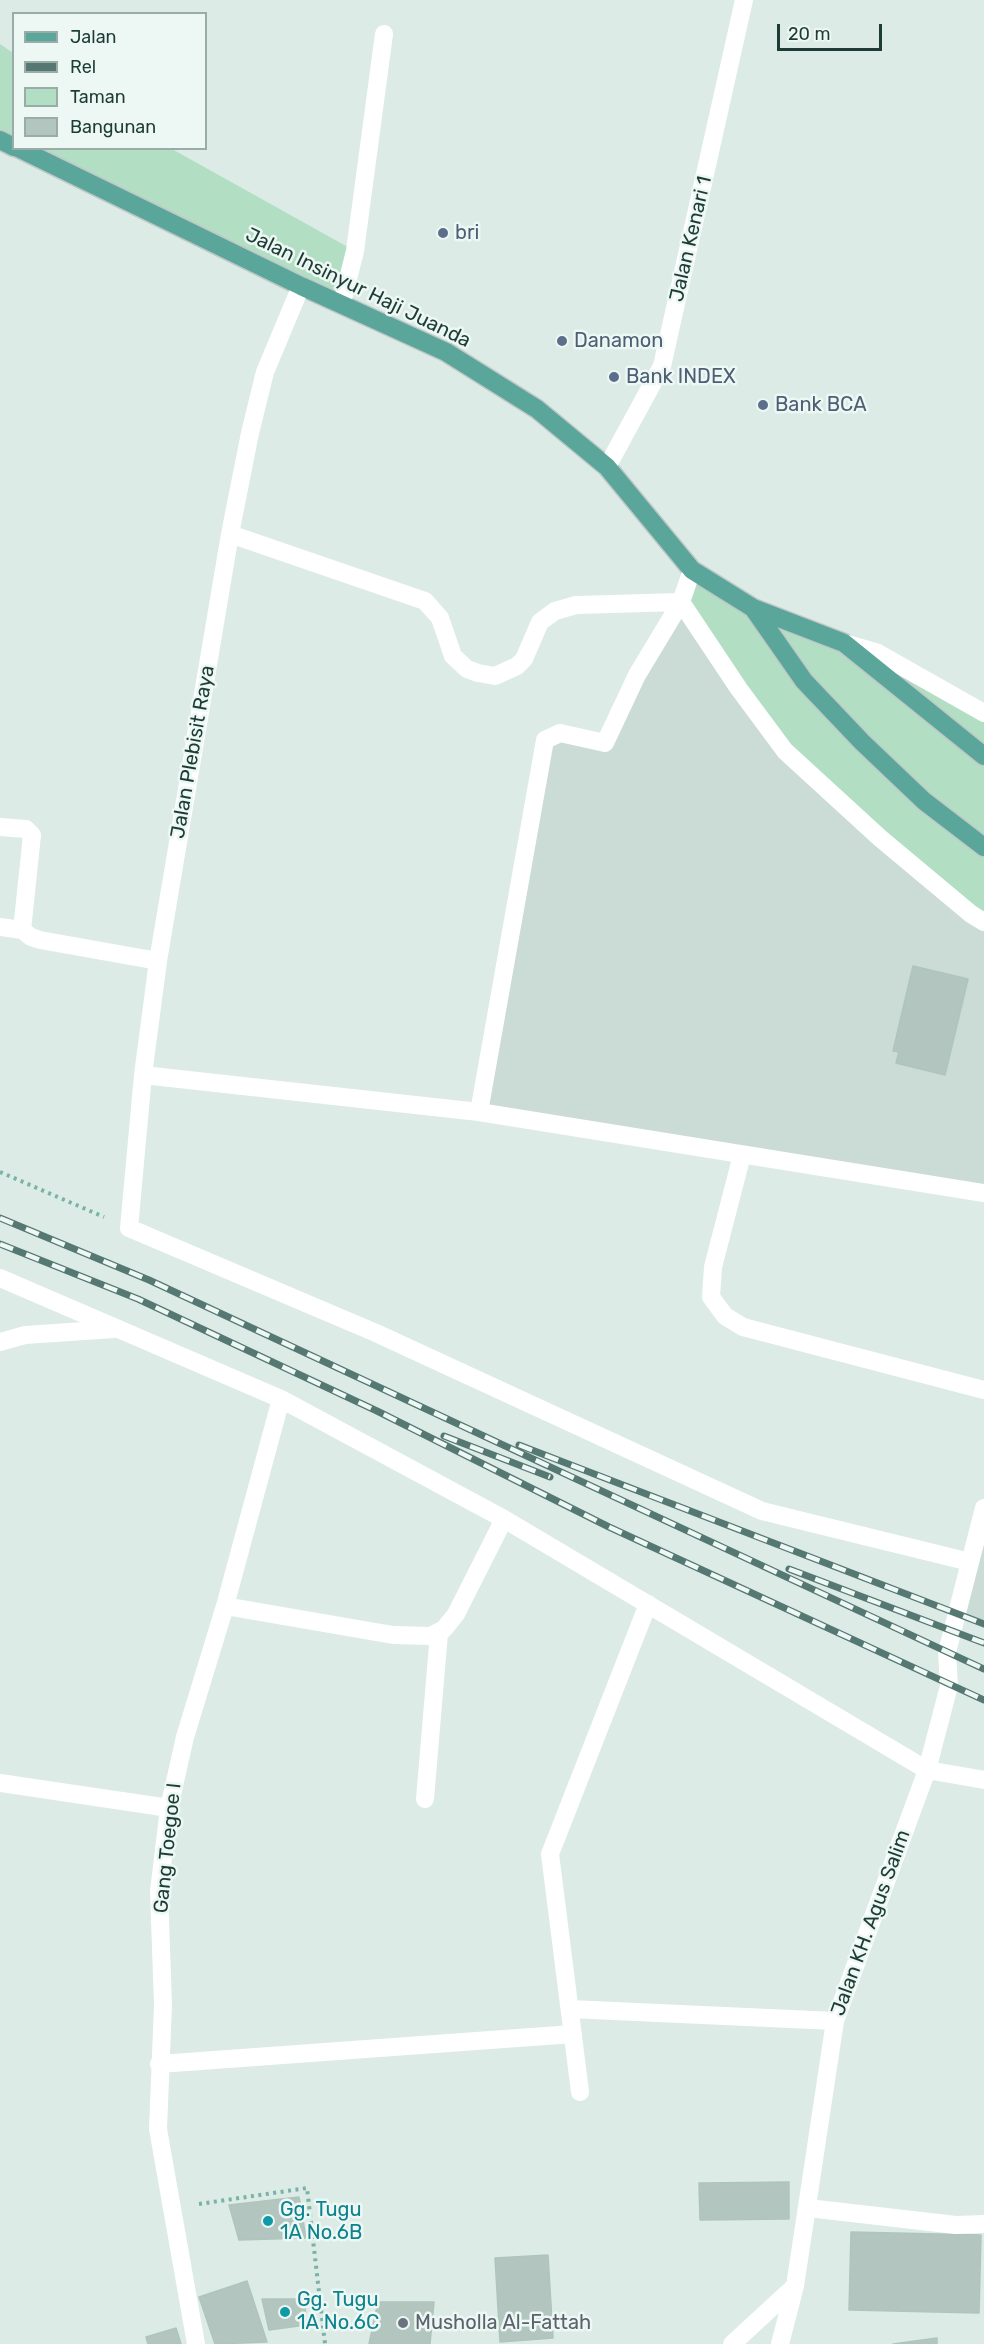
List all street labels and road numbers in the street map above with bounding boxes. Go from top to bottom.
street label: Jalan Kenari 1 [665,174,717,304]
street label: Jalan Insinyur Haji Juanda [241,223,475,353]
street label: Jalan Plebisit Raya [166,663,220,841]
street label: Gang Toegoe I [149,1782,187,1914]
street label: Jalan KH. Agus Salim [826,1827,916,2019]

